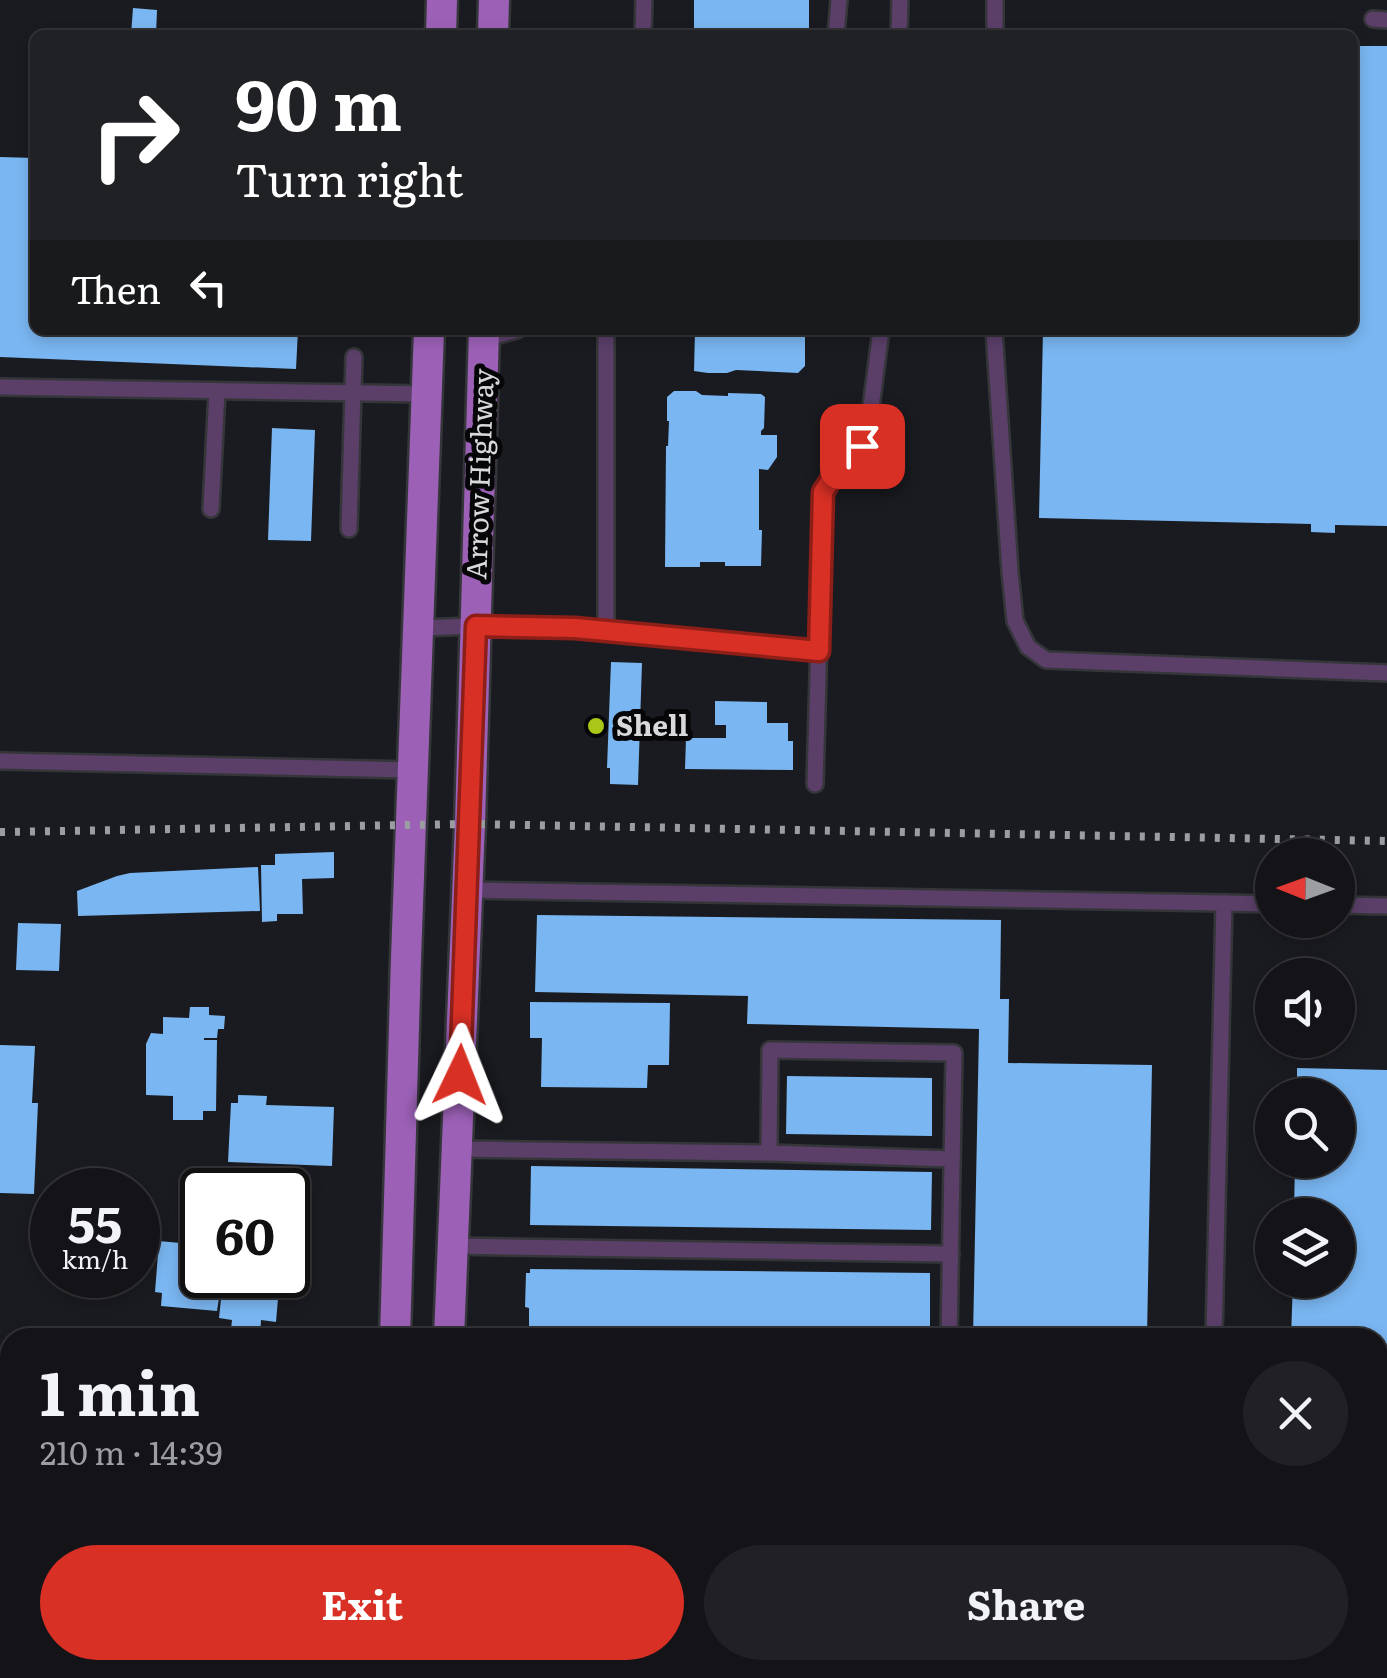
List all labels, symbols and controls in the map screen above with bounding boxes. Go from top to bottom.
text: 90 m [235,49,402,153]
icon: right [70,70,200,200]
text: Turn right [235,144,463,211]
text: Then [70,259,161,316]
icon: left [181,260,236,315]
street label: Arrow Highway [453,367,503,580]
pin [820,404,905,489]
icon: arrive [835,419,890,474]
place label: Shell [616,703,688,745]
marker: Shell [585,715,607,737]
north arrow [1255,838,1355,938]
map controls [1255,838,1355,1298]
button: sound [1255,958,1355,1058]
position arrow [408,1023,512,1127]
button: search [1255,1078,1355,1178]
speed limit sign: 60 [180,1168,310,1298]
text: 55 [68,1184,122,1258]
button: layers [1255,1198,1355,1298]
text: km/h [62,1240,128,1277]
text: 1 min [40,1345,200,1434]
button: close [1243,1361,1348,1466]
text: 210 m · 14:39 [40,1427,222,1475]
button: Exit [40,1545,684,1660]
button: Share [704,1545,1348,1660]

